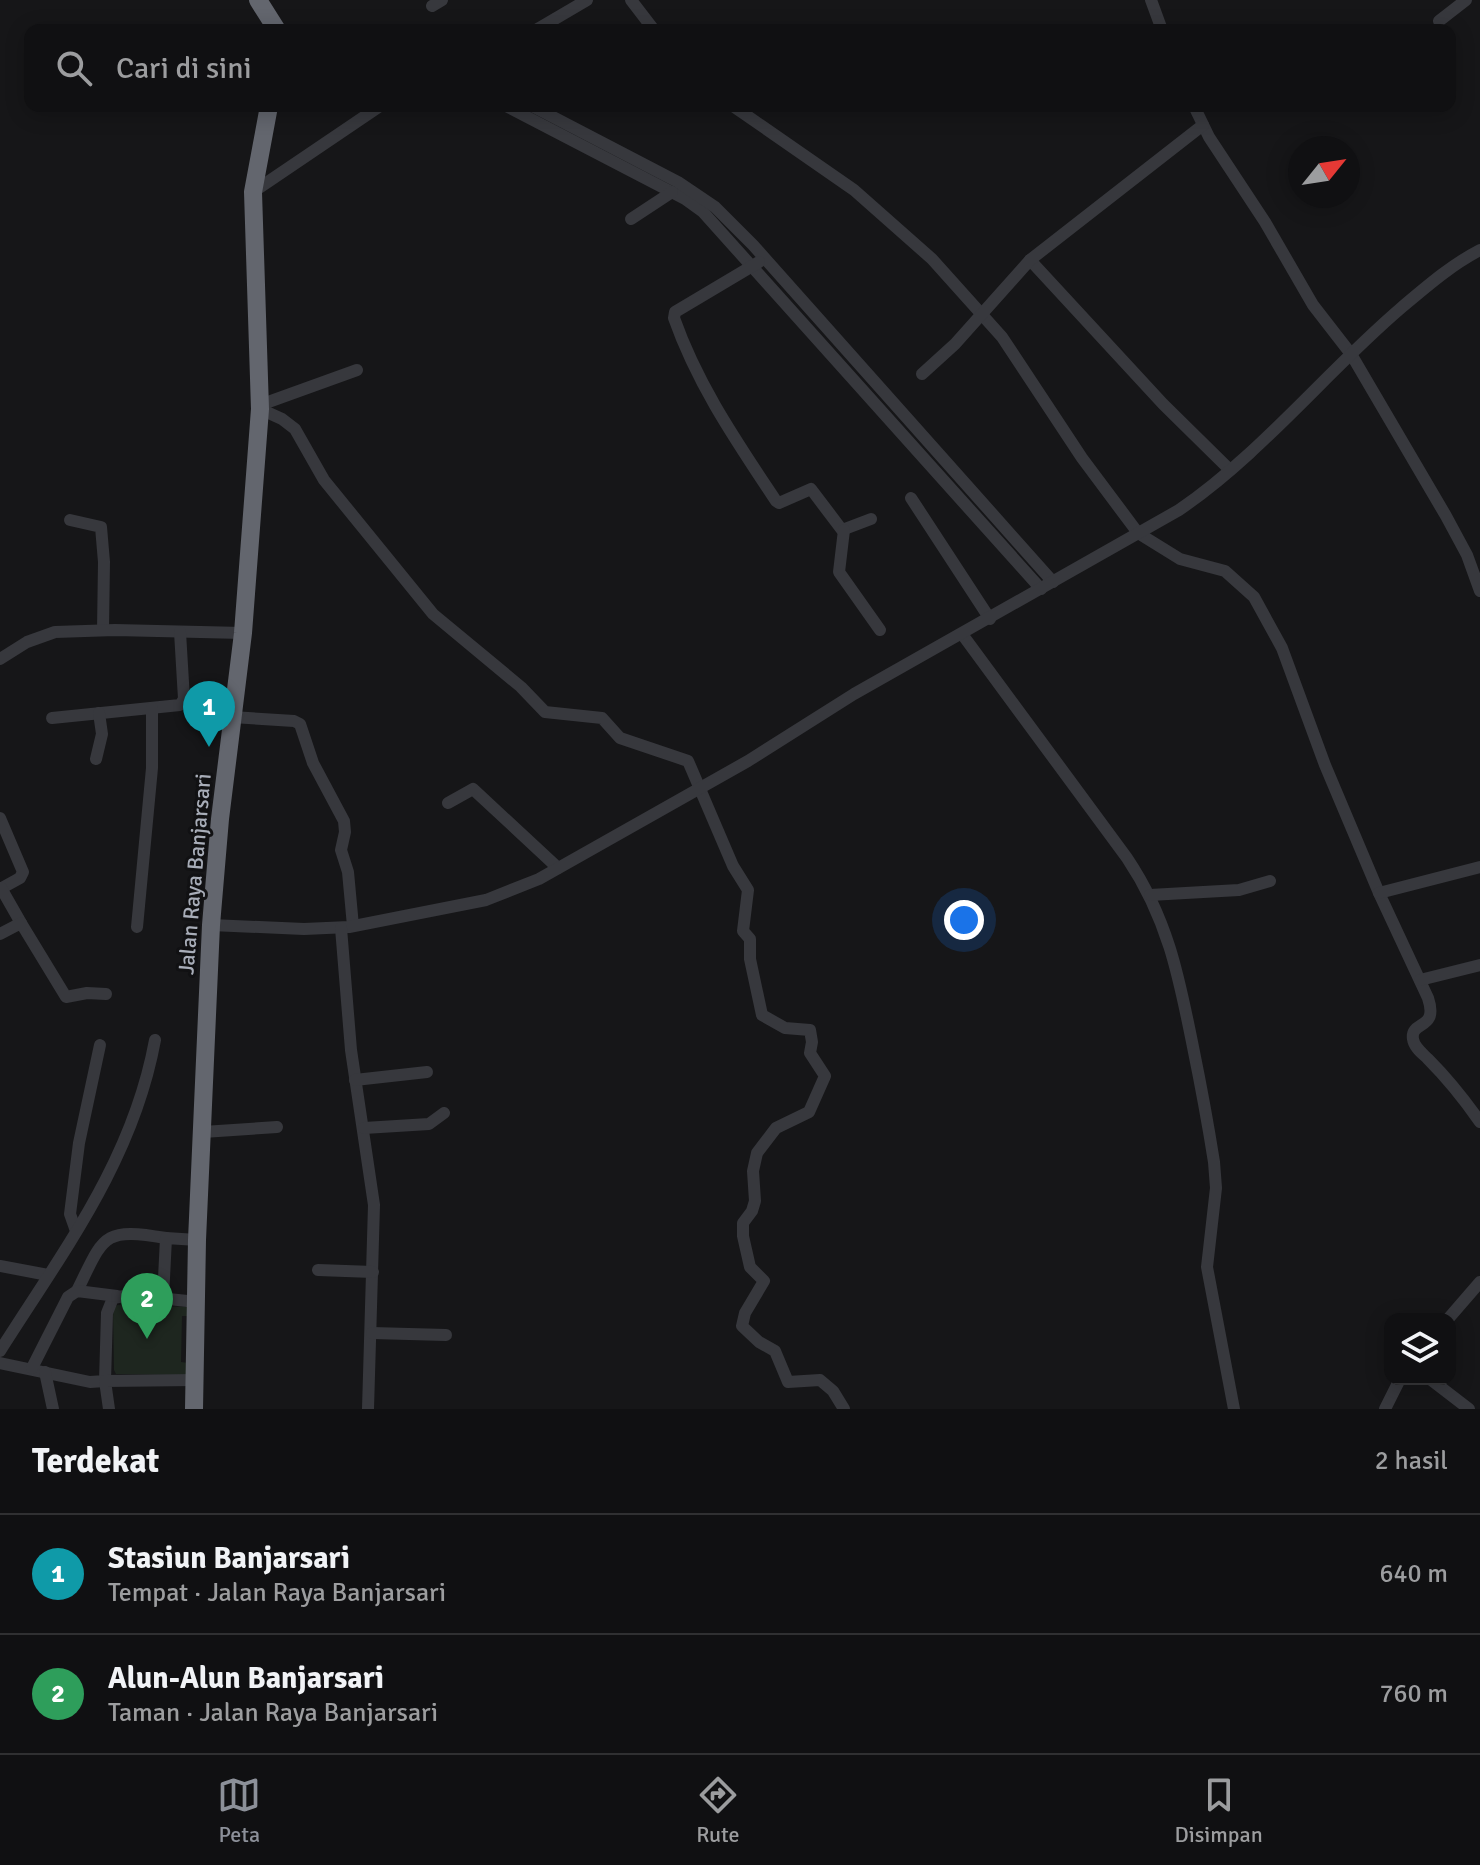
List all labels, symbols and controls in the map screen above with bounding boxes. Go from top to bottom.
search box [24,24,1456,112]
icon: search [52,46,96,90]
text: Cari di sini [116,50,252,87]
north arrow [1288,136,1360,208]
pin: 1 [183,681,235,747]
street label: Jalan Raya Banjarsari [172,772,217,976]
your location [944,900,984,940]
pin: 2 [121,1273,173,1339]
map controls [1384,1313,1456,1385]
button: layers [1384,1313,1456,1385]
text: Terdekat [32,1440,159,1482]
text: 2 hasil [1375,1445,1448,1477]
text: Stasiun Banjarsari [108,1540,350,1577]
text: 1 [51,1558,65,1590]
text: 640 m [1379,1558,1448,1590]
text: Tempat · Jalan Raya Banjarsari [108,1577,446,1609]
text: Alun-Alun Banjarsari [108,1660,384,1697]
text: 2 [51,1678,65,1710]
text: 760 m [1379,1678,1448,1710]
text: Taman · Jalan Raya Banjarsari [108,1697,438,1729]
tab: Peta [217,1773,261,1848]
tab: Rute [696,1773,740,1848]
tab: Disimpan [1174,1773,1263,1848]

